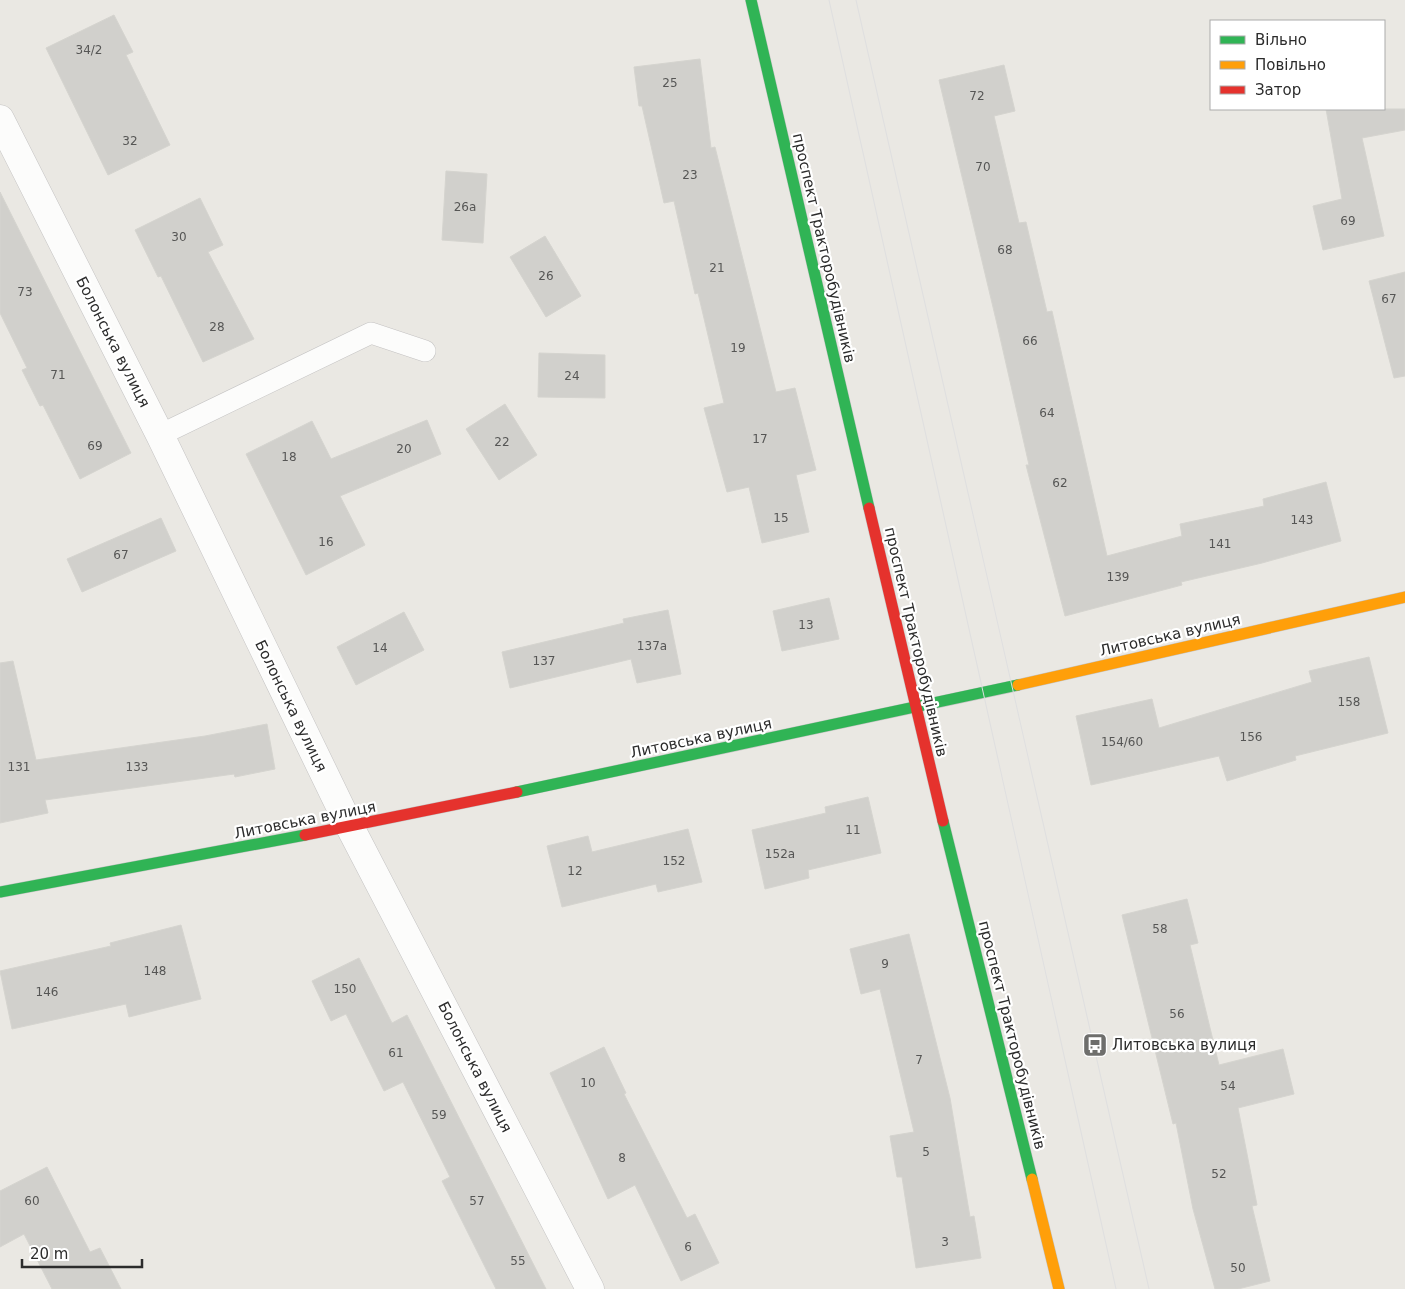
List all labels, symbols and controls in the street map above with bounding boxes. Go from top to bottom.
legend [1210,20,1385,110]
text: Вільно [1255,31,1307,49]
house number: 34/2 [76,43,102,57]
text: Повільно [1255,56,1326,74]
house number: 25 [662,76,678,90]
text: Затор [1255,81,1301,99]
house number: 72 [969,89,985,103]
street label: проспект Тракторобудівників [789,131,859,365]
house number: 32 [122,134,138,148]
house number: 70 [975,160,991,174]
house number: 23 [682,168,698,182]
house number: 26а [454,200,476,214]
house number: 69 [1340,214,1356,228]
house number: 30 [171,230,187,244]
house number: 68 [997,243,1013,257]
house number: 21 [709,261,725,275]
house number: 26 [538,269,554,283]
street label: Болонська вулиця [72,274,154,410]
house number: 73 [17,285,33,299]
house number: 67 [1381,292,1397,306]
house number: 28 [209,320,225,334]
house number: 66 [1022,334,1038,348]
house number: 19 [730,341,746,355]
house number: 71 [50,368,66,382]
house number: 24 [564,369,580,383]
house number: 64 [1039,406,1055,420]
house number: 17 [752,432,768,446]
house number: 22 [494,435,510,449]
house number: 69 [87,439,103,453]
house number: 20 [396,442,412,456]
house number: 18 [281,450,297,464]
house number: 62 [1052,476,1068,490]
house number: 15 [773,511,789,525]
house number: 143 [1291,513,1313,527]
street label: проспект Тракторобудівників [881,525,951,759]
house number: 16 [318,535,334,549]
house number: 141 [1209,537,1231,551]
house number: 67 [113,548,129,562]
house number: 139 [1107,570,1129,584]
street label: Литовська вулиця [1098,610,1242,660]
house number: 13 [798,618,814,632]
street label: Болонська вулиця [251,637,331,775]
house number: 137а [637,639,667,653]
house number: 14 [372,641,388,655]
house number: 137 [533,654,555,668]
house number: 158 [1338,695,1360,709]
street label: Литовська вулиця [629,714,773,762]
house number: 156 [1240,730,1262,744]
house number: 154/60 [1101,735,1143,749]
house number: 131 [8,760,30,774]
house number: 133 [126,760,148,774]
street label: Литовська вулиця [233,797,377,843]
house number: 11 [845,823,861,837]
house number: 152а [765,847,795,861]
house number: 152 [663,854,685,868]
house number: 12 [567,864,583,878]
street label: проспект Тракторобудівників [975,919,1049,1151]
house number: 58 [1152,922,1168,936]
house number: 9 [881,957,889,971]
house number: 148 [144,964,166,978]
house number: 150 [334,982,356,996]
house number: 146 [36,985,58,999]
street label: Болонська вулиця [434,999,516,1135]
house number: 56 [1169,1007,1185,1021]
bus stop icon: Литовська вулиця [1082,1032,1108,1058]
place label: Литовська вулиця [1112,1036,1256,1054]
house number: 61 [388,1046,404,1060]
house number: 7 [915,1053,923,1067]
house number: 10 [580,1076,596,1090]
house number: 54 [1220,1079,1236,1093]
house number: 59 [431,1108,447,1122]
house number: 5 [922,1145,930,1159]
house number: 8 [618,1151,626,1165]
house number: 52 [1211,1167,1227,1181]
house number: 60 [24,1194,40,1208]
house number: 57 [469,1194,485,1208]
house number: 3 [941,1235,949,1249]
scale bar [22,1236,142,1268]
house number: 6 [684,1240,692,1254]
text: 20 m [30,1245,68,1263]
house number: 55 [510,1254,526,1268]
house number: 50 [1230,1261,1246,1275]

